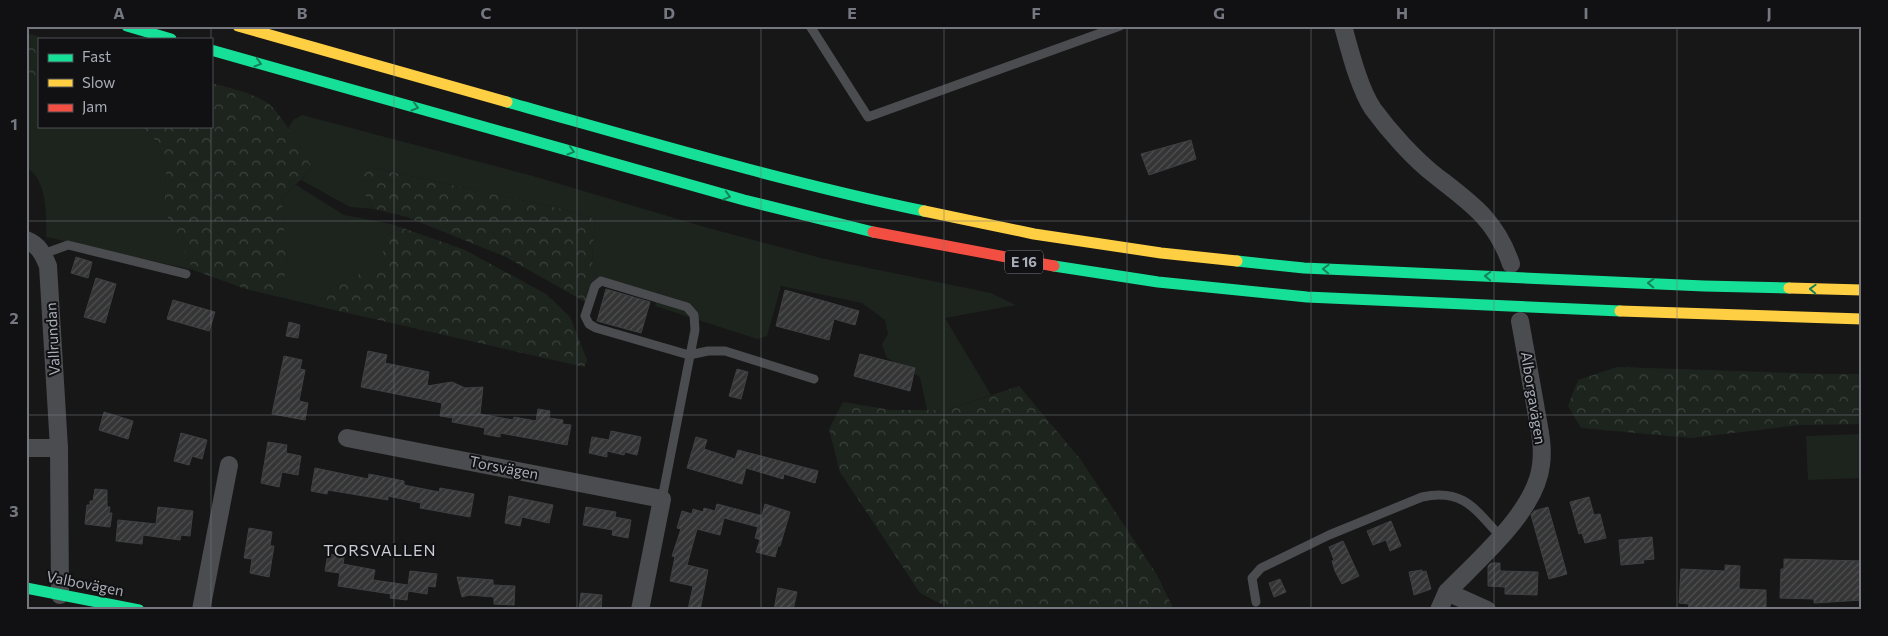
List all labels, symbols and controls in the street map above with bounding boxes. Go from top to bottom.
text: A [113,3,125,22]
text: B [297,3,308,22]
text: C [481,3,492,22]
text: D [663,3,675,22]
text: E [847,3,857,22]
text: F [1031,3,1041,22]
text: G [1213,3,1225,22]
text: H [1396,3,1408,22]
text: I [1583,3,1589,22]
text: J [1766,3,1772,22]
legend [38,38,212,128]
text: Fast [82,47,111,65]
one-way arrow [254,58,262,68]
text: Slow [82,73,115,91]
text: Jam [82,97,107,115]
one-way arrow [410,102,418,112]
text: 1 [10,114,18,133]
one-way arrow [566,146,575,156]
one-way arrow [723,190,731,200]
road number: E 16 [1005,250,1043,274]
one-way arrow [1322,264,1330,275]
one-way arrow [1484,271,1492,282]
one-way arrow [1646,278,1654,289]
one-way arrow [1809,283,1817,294]
street label: Vallrundan [41,302,63,376]
text: 2 [9,308,19,327]
street label: Alborgavägen [1518,350,1550,445]
street label: Torsvägen [468,452,540,482]
text: 3 [9,501,19,520]
district label: TORSVALLEN [323,540,437,559]
street label: Valbovägen [45,567,125,599]

